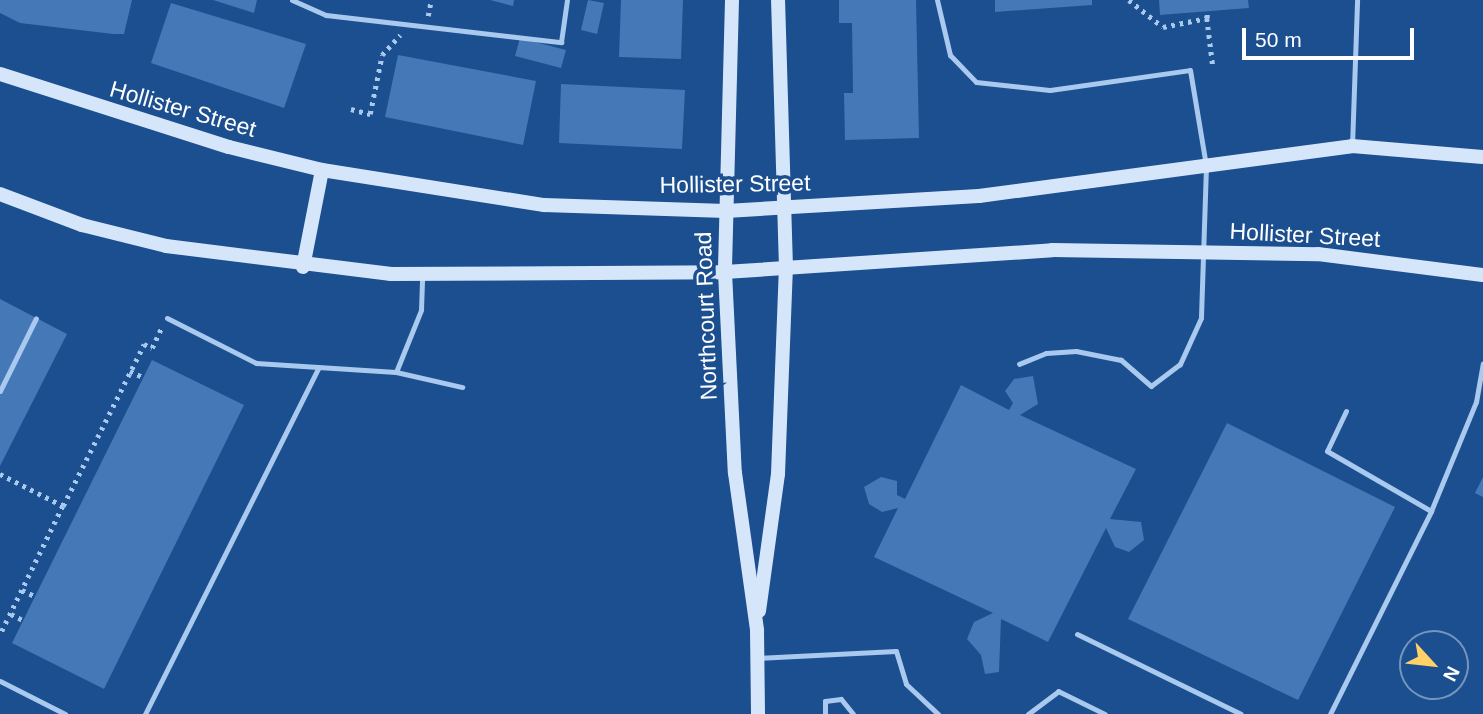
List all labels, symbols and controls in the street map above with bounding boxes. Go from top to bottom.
scale bar [1245,14,1416,58]
text: 50 m [1255,28,1302,51]
street label: Hollister Street [107,75,259,143]
street label: Hollister Street [659,169,811,199]
street label: Hollister Street [1229,217,1381,253]
street label: Northcourt Road [689,231,723,401]
north arrow [1399,630,1469,700]
text: N [1439,663,1464,685]

